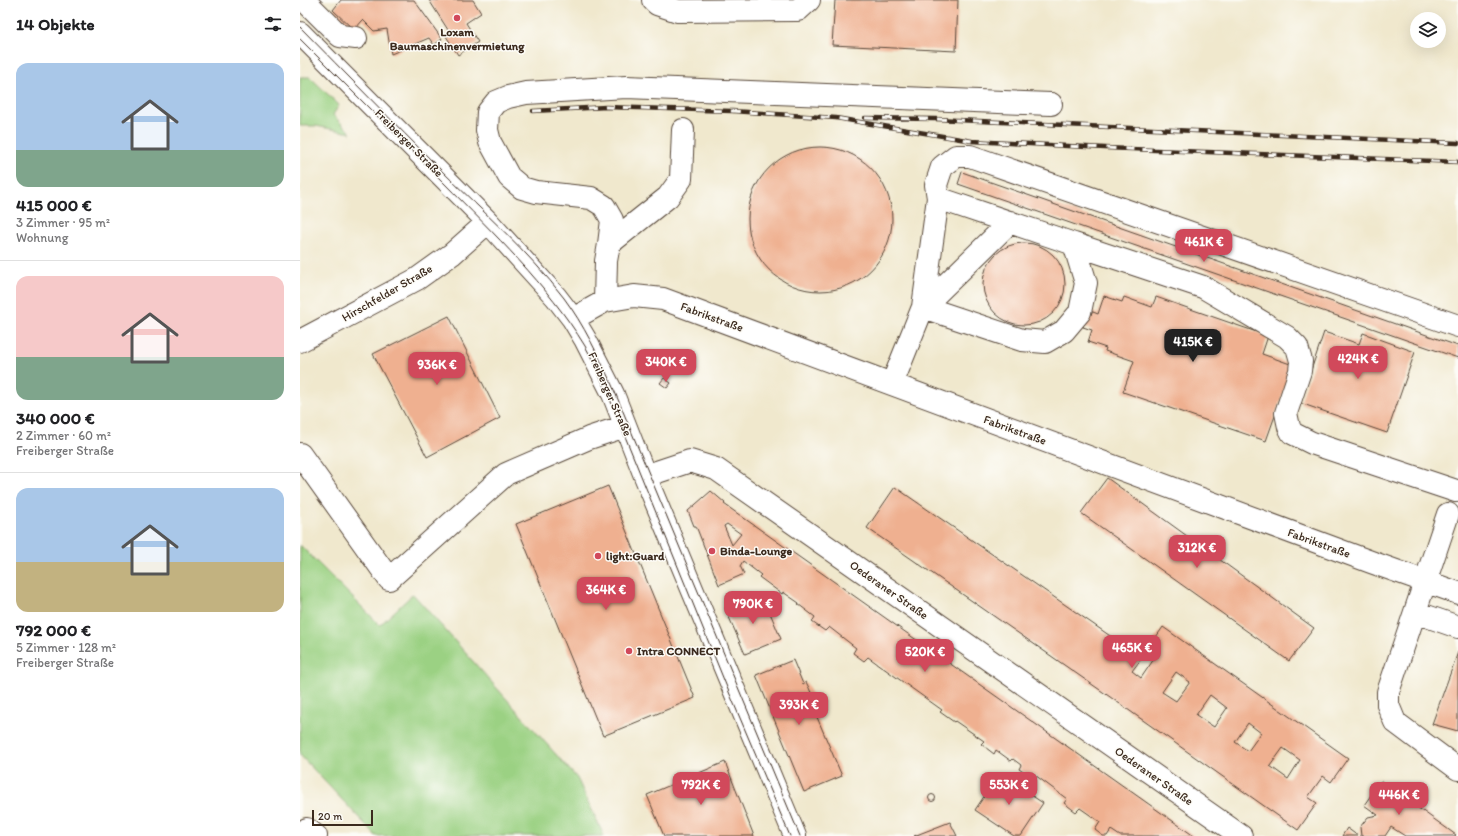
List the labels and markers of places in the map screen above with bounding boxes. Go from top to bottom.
marker: Loxam Baumaschinenvermietung [452,13,462,23]
place label: Loxam Baumaschinenvermietung [390,25,525,54]
pin: 461K € [1171,229,1237,263]
pin: 415K € [1160,329,1226,363]
pin: 424K € [1325,346,1391,380]
pin: 340K € [633,349,699,383]
pin: 936K € [404,352,470,386]
pin: 312K € [1164,535,1230,569]
place label: Binda-Lounge [720,544,792,559]
marker: Binda-Lounge [707,546,717,556]
place label: light:Guard [606,549,665,564]
marker: light:Guard [593,551,603,561]
pin: 364K € [573,577,639,611]
pin: 790K € [720,591,786,625]
pin: 465K € [1099,635,1165,669]
pin: 520K € [892,639,958,673]
place label: Intra CONNECT [637,644,721,658]
marker: Intra CONNECT [624,646,634,656]
pin: 393K € [766,692,832,726]
pin: 792K € [668,772,734,806]
pin: 553K € [976,772,1042,806]
pin: 446K € [1366,782,1432,816]

